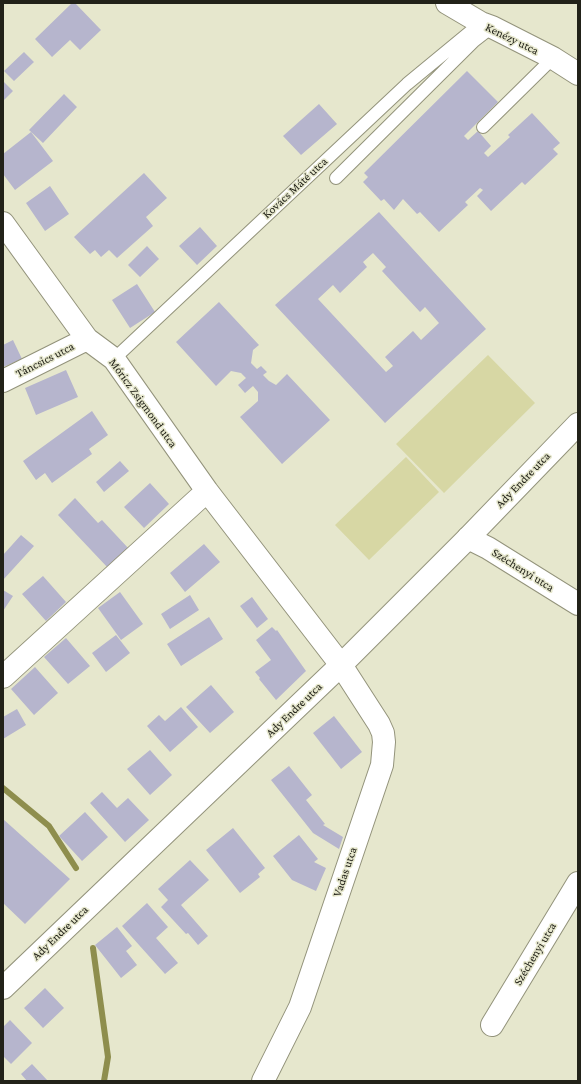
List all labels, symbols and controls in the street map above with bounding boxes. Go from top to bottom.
street label: Kenézy utca [483,20,541,58]
street label: Kovács Máté utca [260,154,330,222]
street label: Táncsics utca [13,339,77,381]
street label: Móricz Zsigmond utca [106,356,180,450]
street label: Ady Endre utca [493,449,553,511]
street label: Széchenyi utca [489,545,557,595]
street label: Ady Endre utca [263,680,325,740]
street label: Vadas utca [330,845,360,899]
street label: Ady Endre utca [29,903,91,963]
street label: Széchenyi utca [511,920,559,988]

